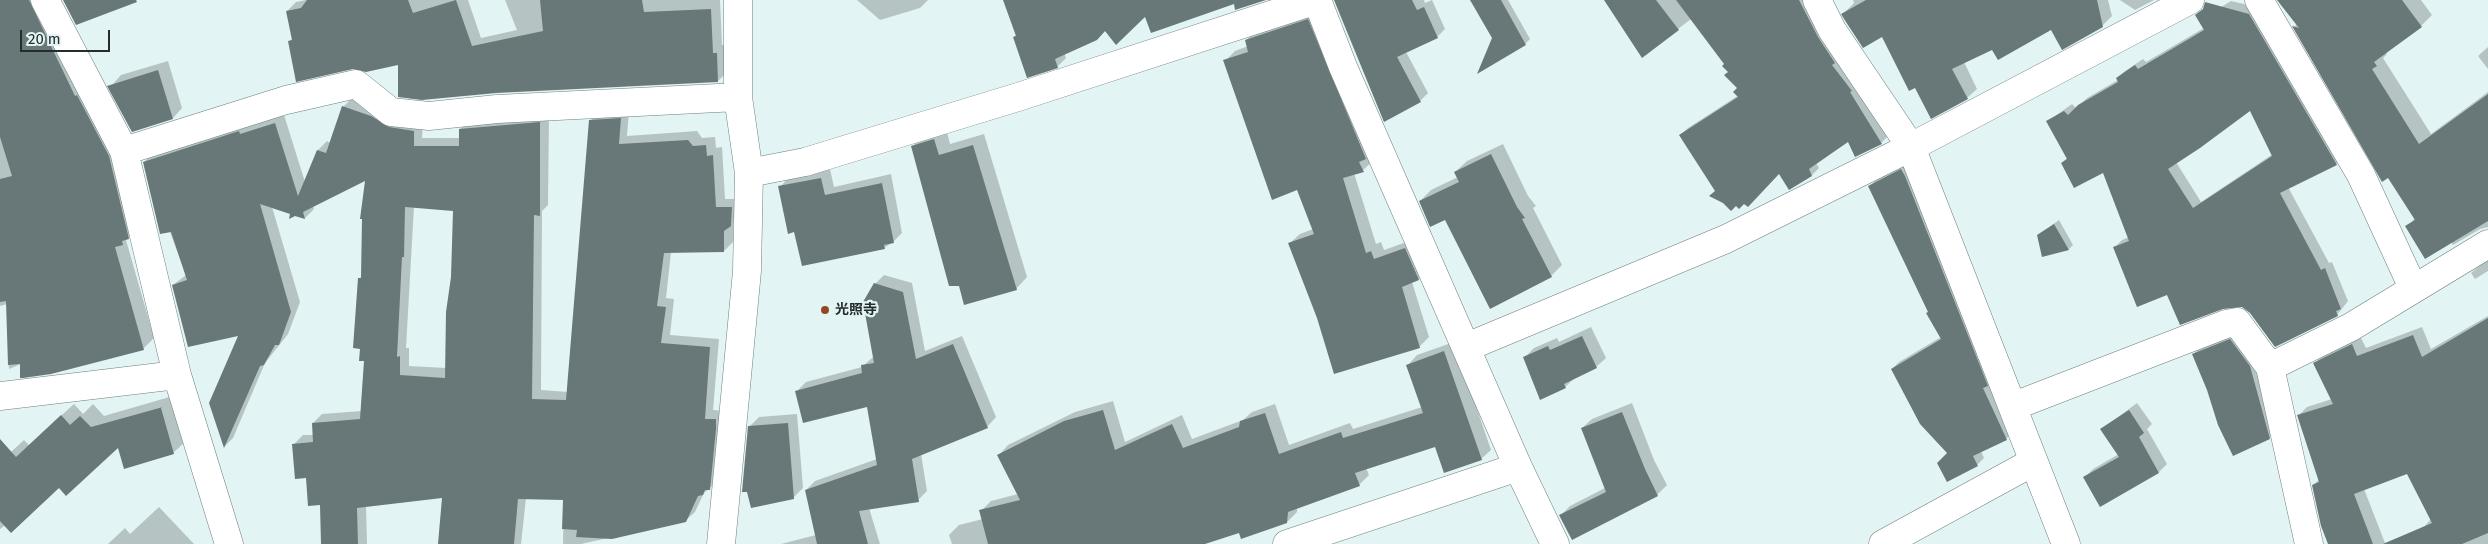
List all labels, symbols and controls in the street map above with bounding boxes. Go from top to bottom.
scale bar [22,20,112,52]
text: 20 m [28,30,61,48]
place label: 光照寺 [835,302,877,318]
marker: 光照寺 [819,304,831,316]

